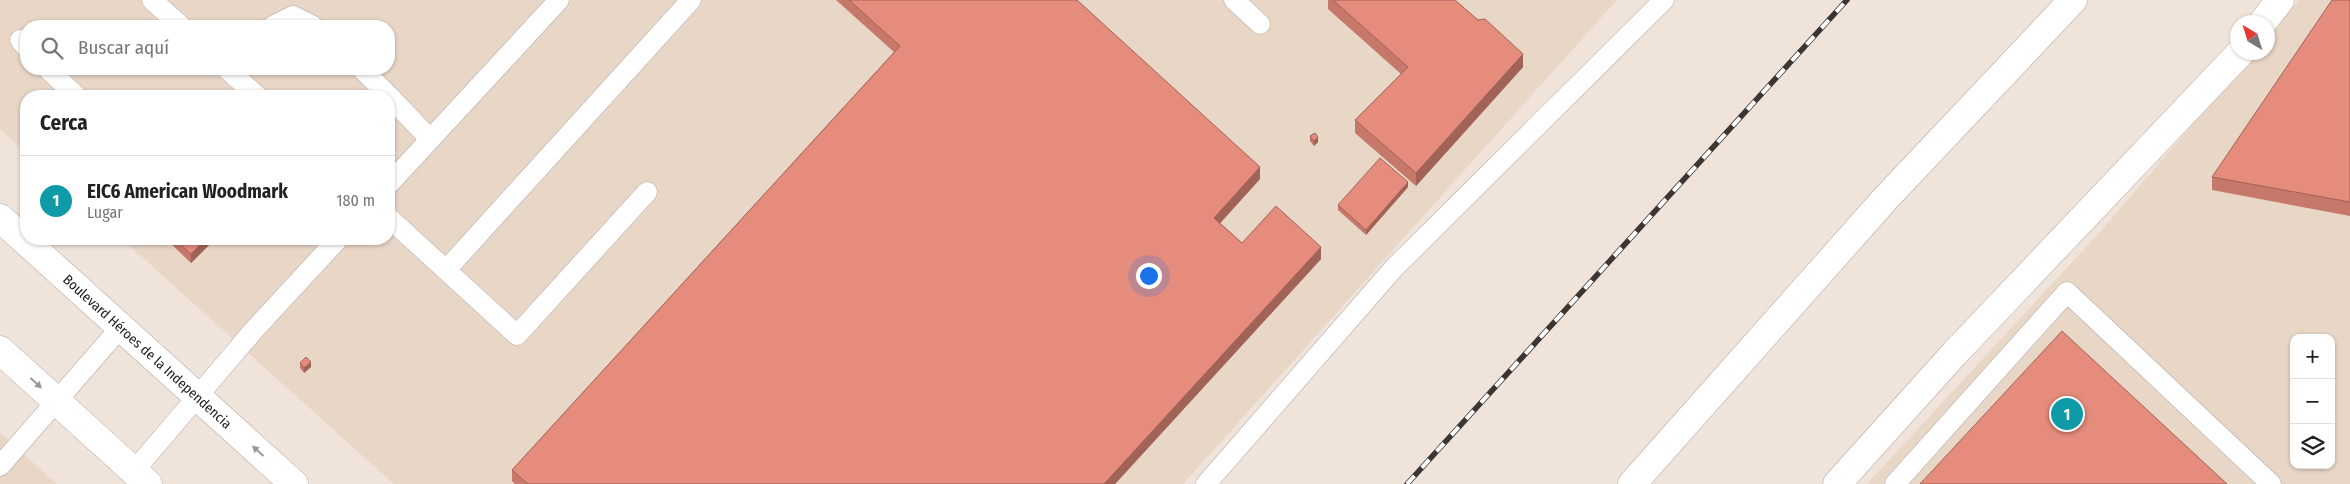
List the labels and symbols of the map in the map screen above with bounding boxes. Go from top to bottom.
north arrow [2230,15,2275,60]
your location [1136,263,1162,289]
street label: Boulevard Héroes de la Independencia [59,271,235,433]
one-way arrow [30,377,42,389]
pin: 1 [2051,395,2083,433]
one-way arrow [253,445,265,457]

